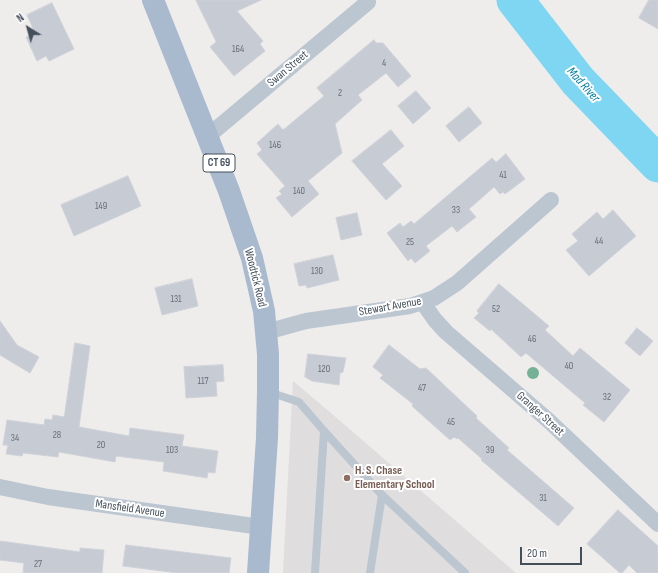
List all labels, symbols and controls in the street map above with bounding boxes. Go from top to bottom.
north arrow [8,8,48,48]
text: N [14,11,27,25]
house number: 164 [232,43,244,55]
street label: Swan Street [265,48,311,90]
house number: 4 [382,57,386,69]
water label: Mad River [563,64,603,106]
house number: 2 [338,87,342,99]
house number: 146 [269,139,281,151]
road number: CT 69 [203,154,235,172]
house number: 41 [499,169,507,181]
house number: 140 [293,185,305,197]
house number: 149 [95,200,107,212]
house number: 33 [452,204,460,216]
house number: 44 [595,235,603,247]
house number: 25 [406,236,414,248]
street label: Woodtick Road [241,247,269,309]
house number: 130 [311,265,323,277]
house number: 131 [170,293,182,305]
street label: Stewart Avenue [358,294,422,320]
house number: 52 [492,303,500,315]
house number: 46 [528,333,536,345]
house number: 40 [565,360,573,372]
house number: 120 [318,363,330,375]
house number: 117 [198,375,208,387]
house number: 47 [418,382,426,394]
street label: Granger Street [513,389,567,439]
house number: 32 [603,391,611,403]
house number: 45 [447,416,455,428]
house number: 28 [53,429,61,441]
house number: 34 [11,432,19,444]
house number: 20 [97,439,105,451]
house number: 103 [166,444,178,456]
house number: 39 [486,444,494,456]
place label: H. S. Chase Elementary School [355,464,435,492]
marker: H. S. Chase Elementary School [342,473,352,483]
house number: 31 [539,492,547,504]
street label: Mansfield Avenue [94,497,166,521]
scale bar [522,539,584,565]
text: 20 m [527,546,547,561]
house number: 27 [34,558,42,570]

